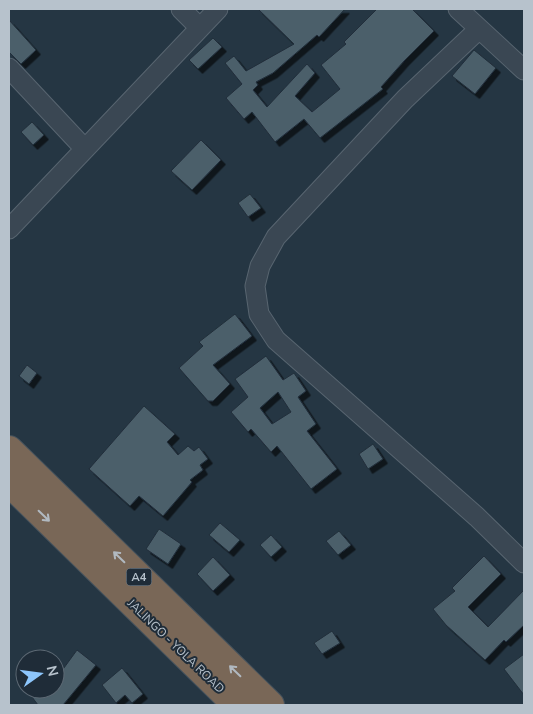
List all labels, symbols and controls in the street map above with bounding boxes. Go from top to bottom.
one-way arrow [37,510,50,522]
one-way arrow [113,551,125,564]
road number: A4 [126,568,152,586]
street label: JALINGO - YOLA ROAD [123,595,228,697]
north arrow [15,649,65,699]
text: N [42,664,63,678]
one-way arrow [229,665,241,677]

